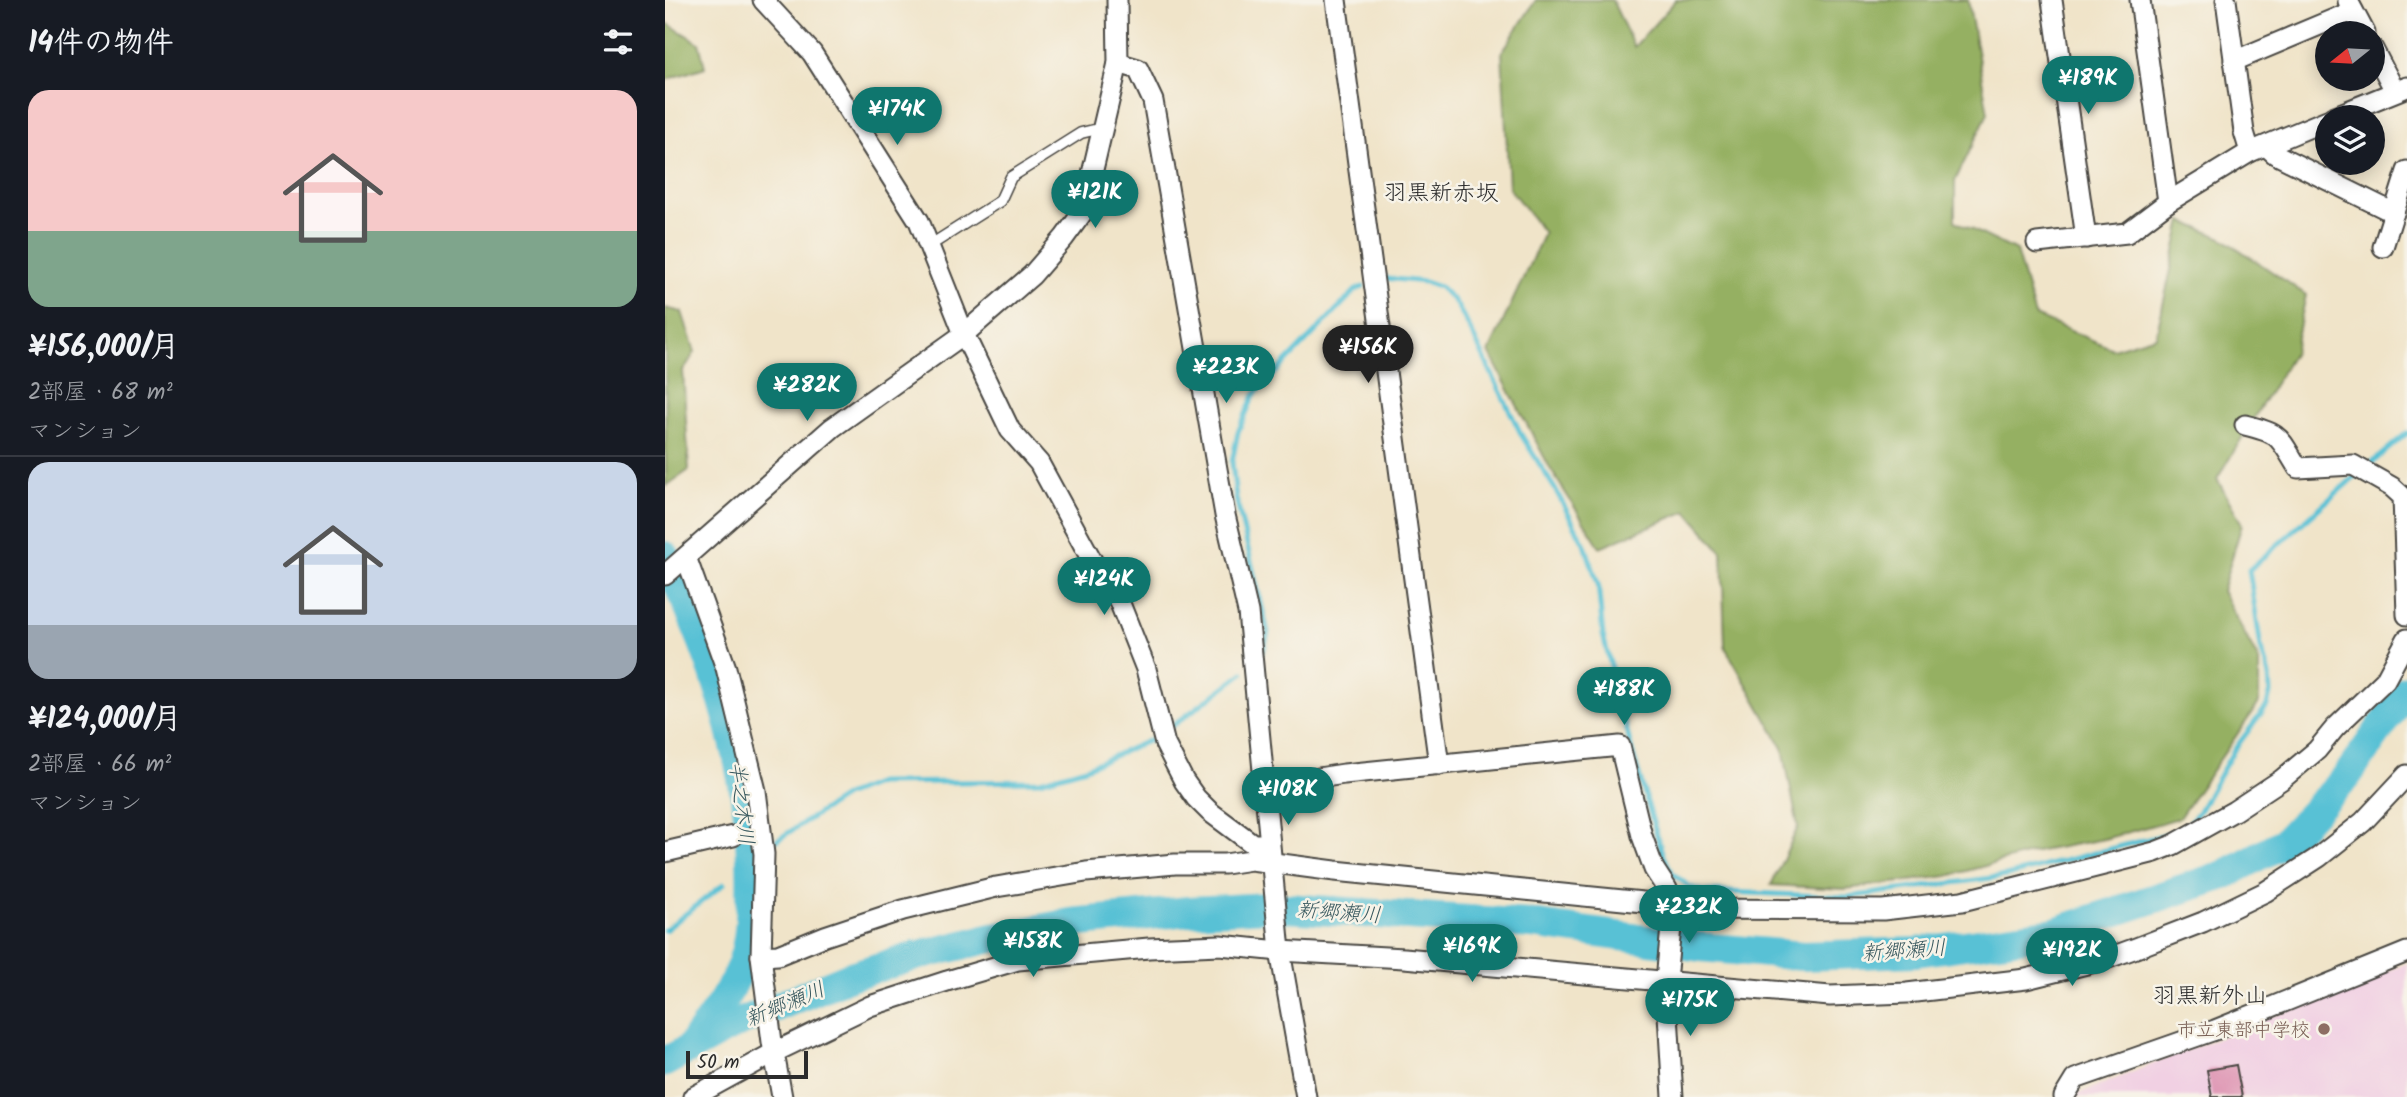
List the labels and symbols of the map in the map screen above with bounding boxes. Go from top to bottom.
north arrow [2315,21,2385,91]
pin: ¥189K [2039,57,2137,116]
pin: ¥174K [848,88,946,147]
pin: ¥121K [1046,170,1144,230]
district label: 羽黒新赤坂 [1384,176,1499,212]
pin: ¥156K [1319,326,1417,385]
pin: ¥223K [1177,346,1275,405]
pin: ¥282K [758,364,856,423]
pin: ¥124K [1055,558,1153,617]
pin: ¥188K [1575,668,1673,727]
water label: 半之木川 [719,759,762,847]
pin: ¥108K [1239,768,1337,827]
pin: ¥232K [1640,886,1738,945]
water label: 新郷瀬川 [1296,894,1382,933]
pin: ¥158K [984,920,1082,979]
pin: ¥169K [1423,925,1521,984]
pin: ¥192K [2023,928,2121,988]
water label: 新郷瀬川 [1861,932,1947,971]
water label: 新郷瀬川 [740,974,831,1037]
pin: ¥175K [1641,978,1739,1038]
district label: 羽黒新外山 [2153,979,2268,1015]
place label: 市立東部中学校 [2177,1016,2310,1046]
marker: 市立東部中学校 [2316,1021,2332,1037]
scale bar [686,1048,809,1080]

